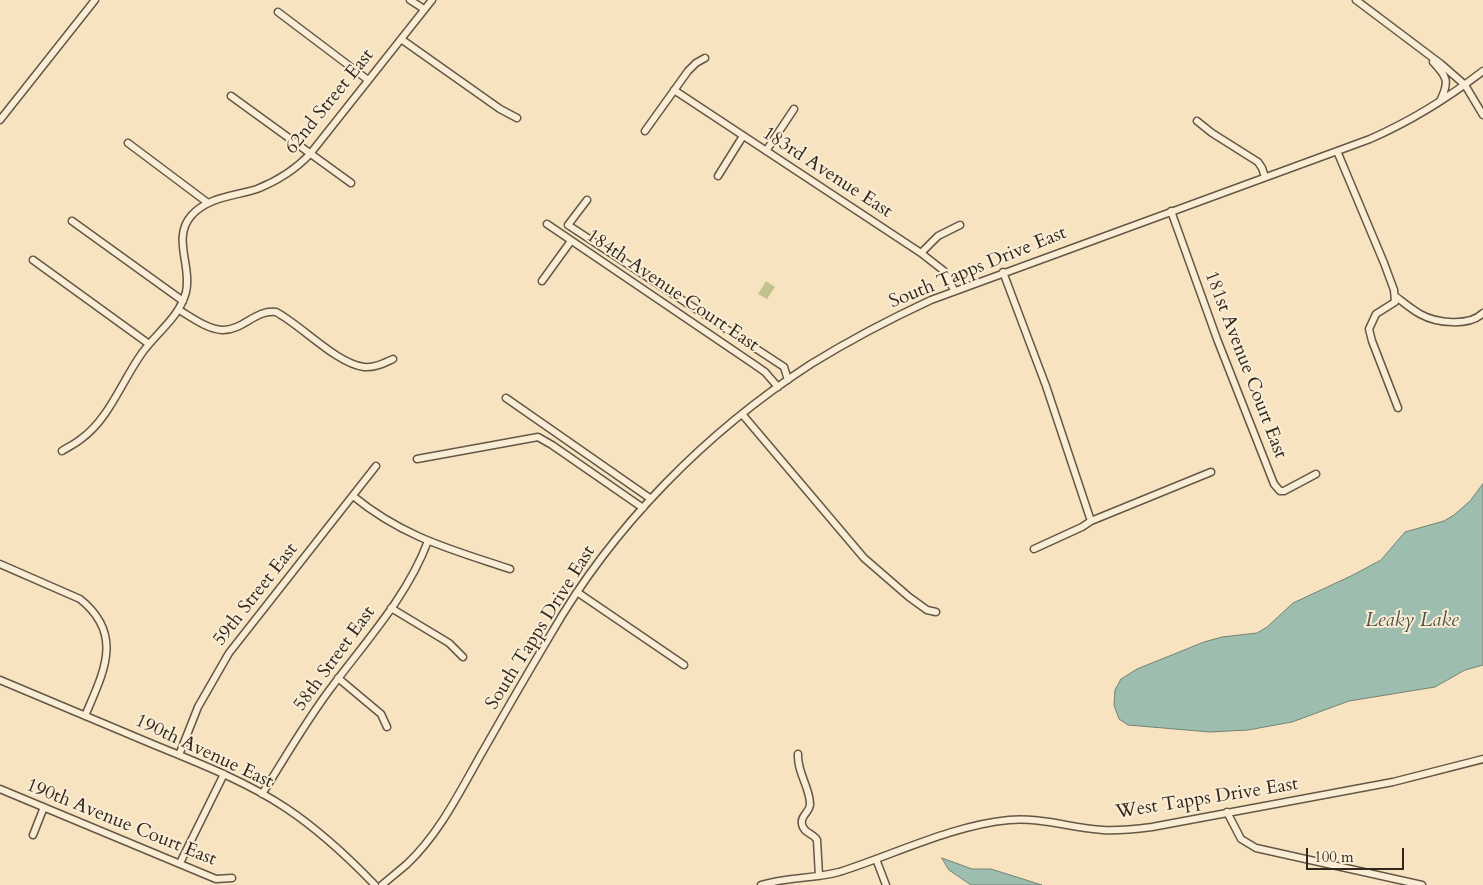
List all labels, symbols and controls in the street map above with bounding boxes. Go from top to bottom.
street label: 62nd Street East [281,45,379,159]
street label: 183rd Avenue East [758,122,896,224]
street label: South Tapps Drive East [886,222,1070,314]
street label: 184th Avenue Court East [581,225,763,357]
street label: 181st Avenue Court East [1199,268,1291,462]
street label: 59th Street East [209,539,303,651]
street label: South Tapps Drive East [481,542,601,714]
street label: 58th Street East [289,602,381,716]
water label: Leaky Lake [1365,609,1459,633]
street label: 190th Avenue East [131,710,277,794]
street label: West Tapps Drive East [1114,773,1300,825]
street label: 190th Avenue Court East [23,774,219,872]
scale bar [1308,838,1406,870]
text: 100 m [1314,847,1354,867]

